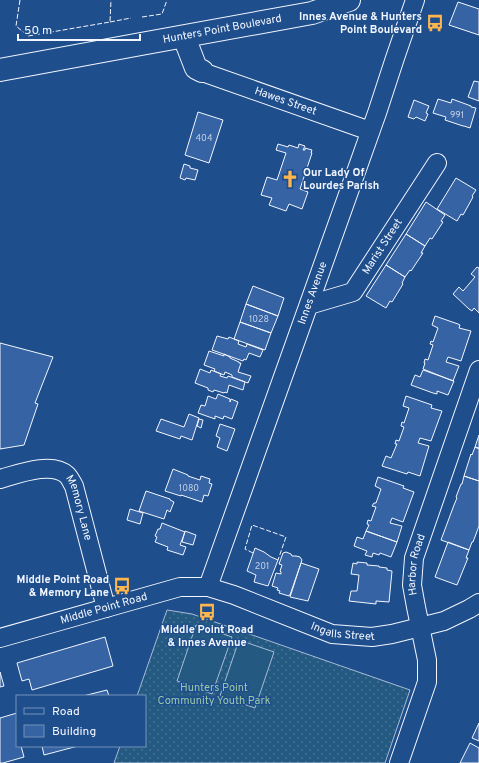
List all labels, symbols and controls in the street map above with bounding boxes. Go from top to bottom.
place label: Innes Avenue & Hunters Point Boulevard [299,10,422,37]
street label: Hunters Point Boulevard [162,12,283,47]
bus stop icon: Innes Avenue & Hunters Point Boulevard [425,13,445,33]
scale bar [18,16,140,42]
text: 50 m [24,23,52,39]
street label: Hawes Street [253,84,318,119]
house number: 991 [450,110,464,121]
house number: 404 [196,133,213,144]
place label: Our Lady Of Lourdes Parish [303,166,379,193]
church icon: Our Lady Of Lourdes Parish [280,169,300,189]
street label: Marist Street [359,216,406,277]
street label: Innes Avenue [295,260,330,326]
house number: 1028 [249,314,269,325]
street label: Memory Lane [62,472,95,542]
house number: 1080 [179,483,199,494]
street label: Harbor Road [405,532,429,596]
house number: 201 [255,561,269,572]
place label: Middle Point Road & Memory Lane [17,573,109,600]
bus stop icon: Middle Point Road & Memory Lane [112,576,132,596]
street label: Middle Point Road [59,590,149,628]
bus stop icon: Middle Point Road & Innes Avenue [197,602,217,622]
street label: Ingalls Street [309,619,376,644]
place label: Middle Point Road & Innes Avenue [161,623,253,650]
park label: Hunters Point Community Youth Park [158,681,271,708]
legend [16,695,146,747]
text: Road [52,704,80,720]
text: Building [52,724,96,740]

